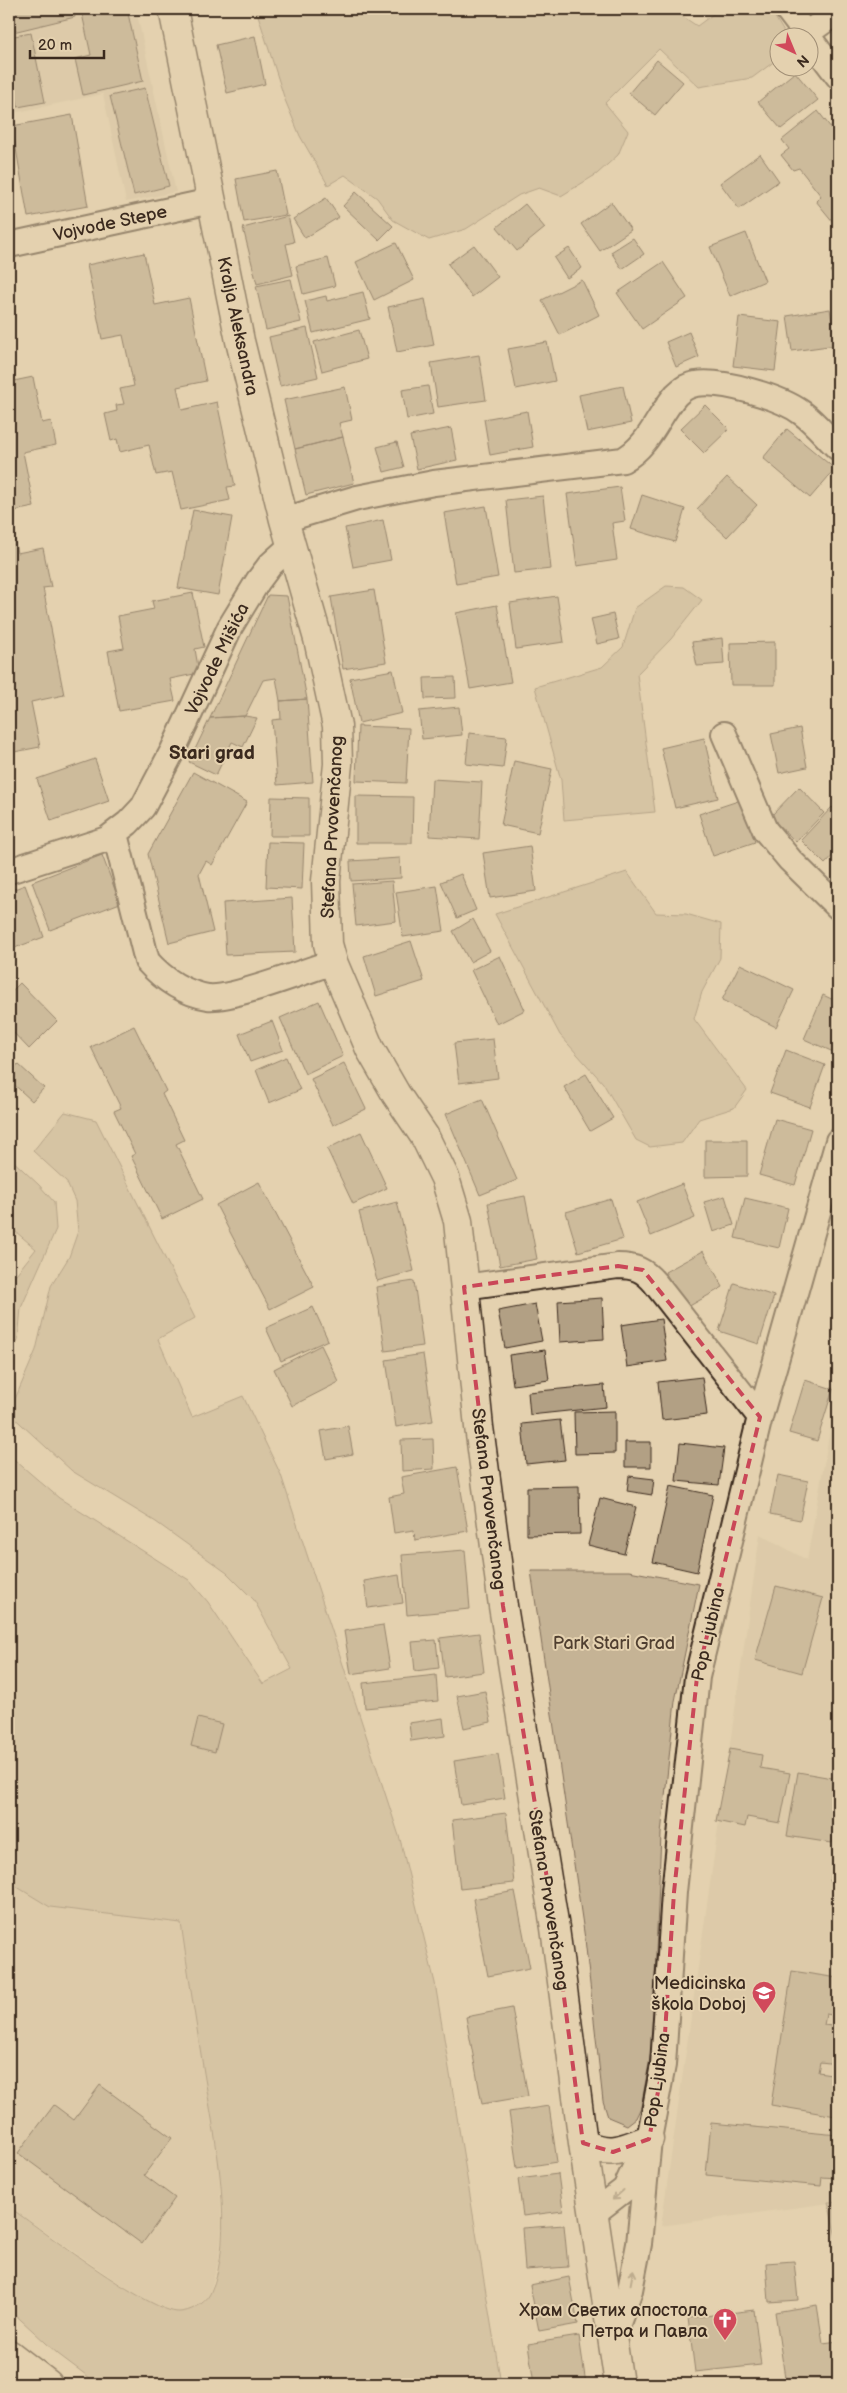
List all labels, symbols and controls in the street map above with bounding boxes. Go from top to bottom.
scale bar [30,28,104,60]
north arrow [770,28,820,78]
text: 20 m [38,36,72,55]
text: N [793,51,812,71]
street label: Vojvode Stepe [51,201,169,246]
street label: Kralja Aleksandra [213,255,262,398]
street label: Vojvode Mišića [181,600,254,719]
street label: Stefana Prvovenčanog [317,735,348,919]
district label: Stari grad [169,742,255,765]
street label: Stefana Prvovenčanog [467,1407,510,1591]
street label: Pop Ljubina [687,1585,730,1683]
park label: Park Stari Grad [553,1633,675,1654]
street label: Stefana Prvovenčanog [524,1808,573,1992]
place label: Medicinska škola Doboj [651,1973,746,2015]
school or university icon: Medicinska škola Doboj [751,1980,777,2014]
street label: Pop Ljubina [640,2031,675,2129]
one-way arrow [611,2189,624,2201]
one-way arrow [628,2270,638,2286]
place label: Храм Светих апостола Петра и Павла [519,2300,708,2342]
church icon: Храм Светих апостола Петра и Павла [712,2307,738,2341]

